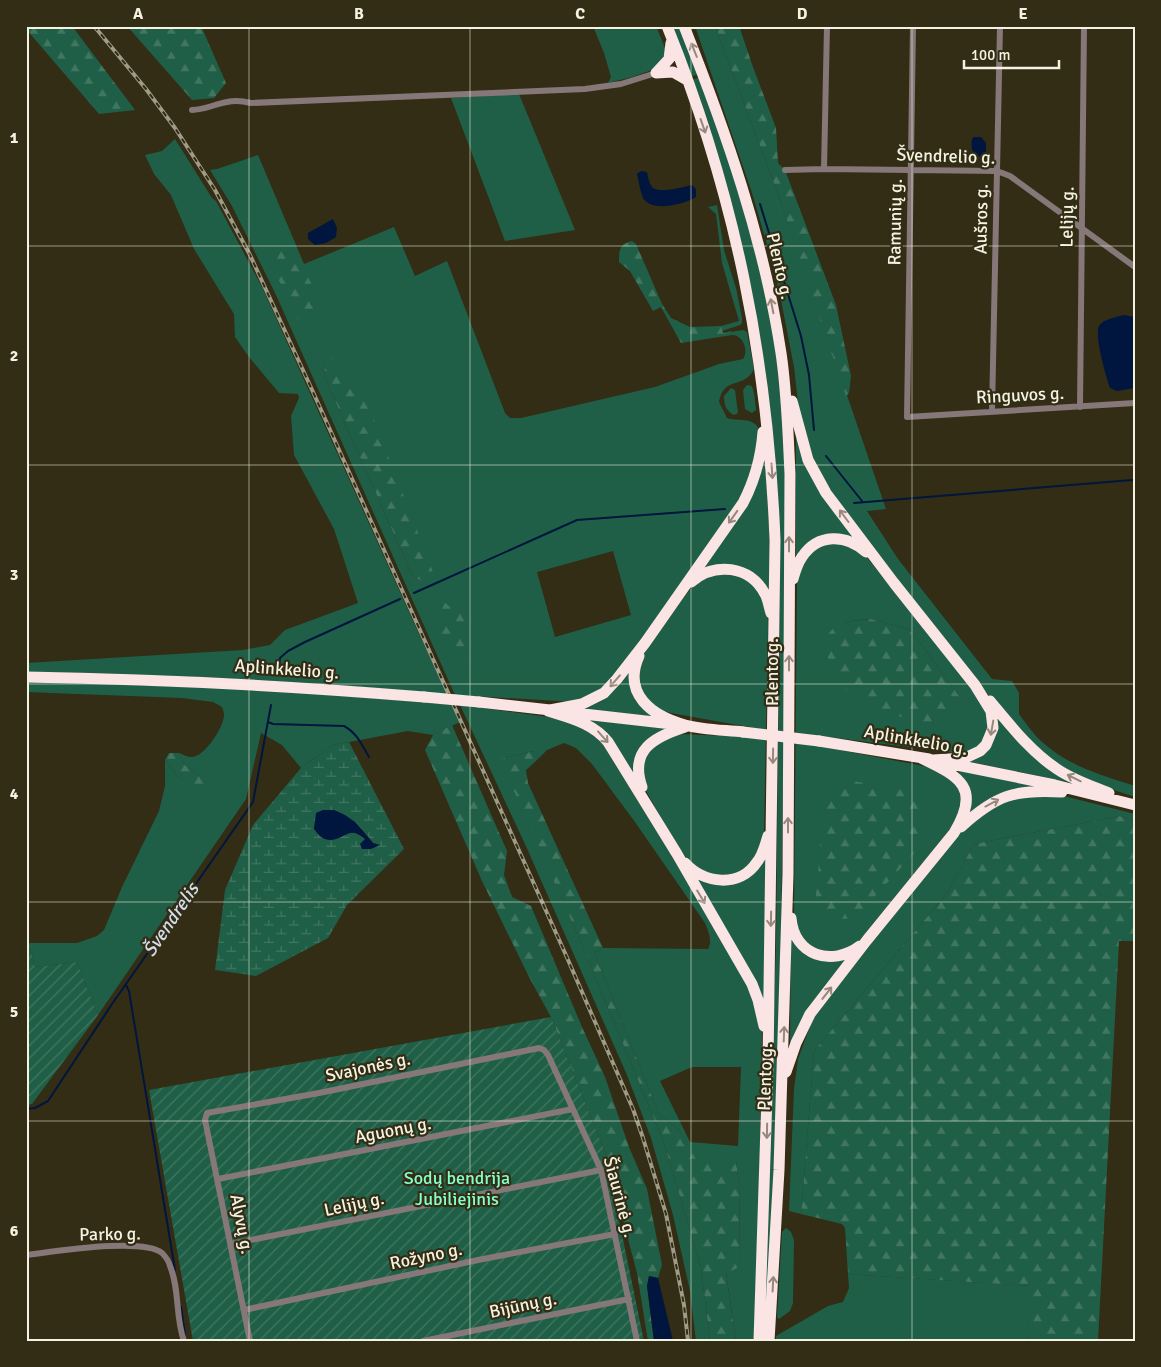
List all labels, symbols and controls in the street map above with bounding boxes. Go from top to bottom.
text: A [133,4,144,24]
text: B [354,4,364,24]
text: C [575,4,585,24]
text: D [797,4,808,24]
text: E [1018,4,1028,24]
scale bar [964,38,1058,70]
one-way arrow [688,43,698,58]
text: 100 m [971,46,1011,64]
one-way arrow [699,118,708,134]
text: 1 [10,128,19,148]
street label: Švendrelio g. [896,143,996,169]
street label: Ramunių g. [883,178,907,266]
street label: Aušros g. [969,184,993,254]
street label: Lelijų g. [1055,186,1079,248]
street label: Plento g. [762,230,798,302]
one-way arrow [766,298,776,314]
text: 2 [10,346,18,366]
street label: Ringuvos g. [975,382,1065,408]
one-way arrow [767,463,776,479]
one-way arrow [728,510,738,524]
one-way arrow [838,510,849,523]
one-way arrow [784,537,794,553]
text: 3 [10,565,18,585]
street label: Plento g. [761,638,783,706]
street label: Aplinkkelio g. [234,654,340,684]
one-way arrow [784,655,794,672]
one-way arrow [609,675,620,688]
street label: Aplinkkelio g. [862,720,970,760]
one-way arrow [986,720,996,736]
one-way arrow [598,731,609,744]
one-way arrow [768,748,778,764]
one-way arrow [1067,773,1082,782]
text: 4 [10,784,19,804]
one-way arrow [984,797,998,807]
one-way arrow [783,818,793,834]
water label: Švendrelis [138,877,205,961]
one-way arrow [696,889,706,903]
one-way arrow [766,911,775,927]
one-way arrow [821,987,832,1000]
text: 5 [10,1002,18,1022]
one-way arrow [779,1027,788,1043]
street label: Plento g. [753,1043,777,1111]
street label: Svajonės g. [324,1047,412,1087]
street label: Aguonų g. [353,1112,433,1148]
one-way arrow [762,1122,771,1138]
street label: Šiaurinė g. [599,1154,641,1240]
park label: Sodų bendrija Jubiliejinis [404,1167,510,1210]
street label: Lelijų g. [322,1187,386,1221]
street label: Alyvų g. [225,1192,259,1256]
text: 6 [10,1221,19,1241]
street label: Parko g. [79,1222,141,1246]
street label: Rožyno g. [388,1238,464,1274]
one-way arrow [768,1277,777,1293]
street label: Bijūnų g. [487,1287,559,1323]

